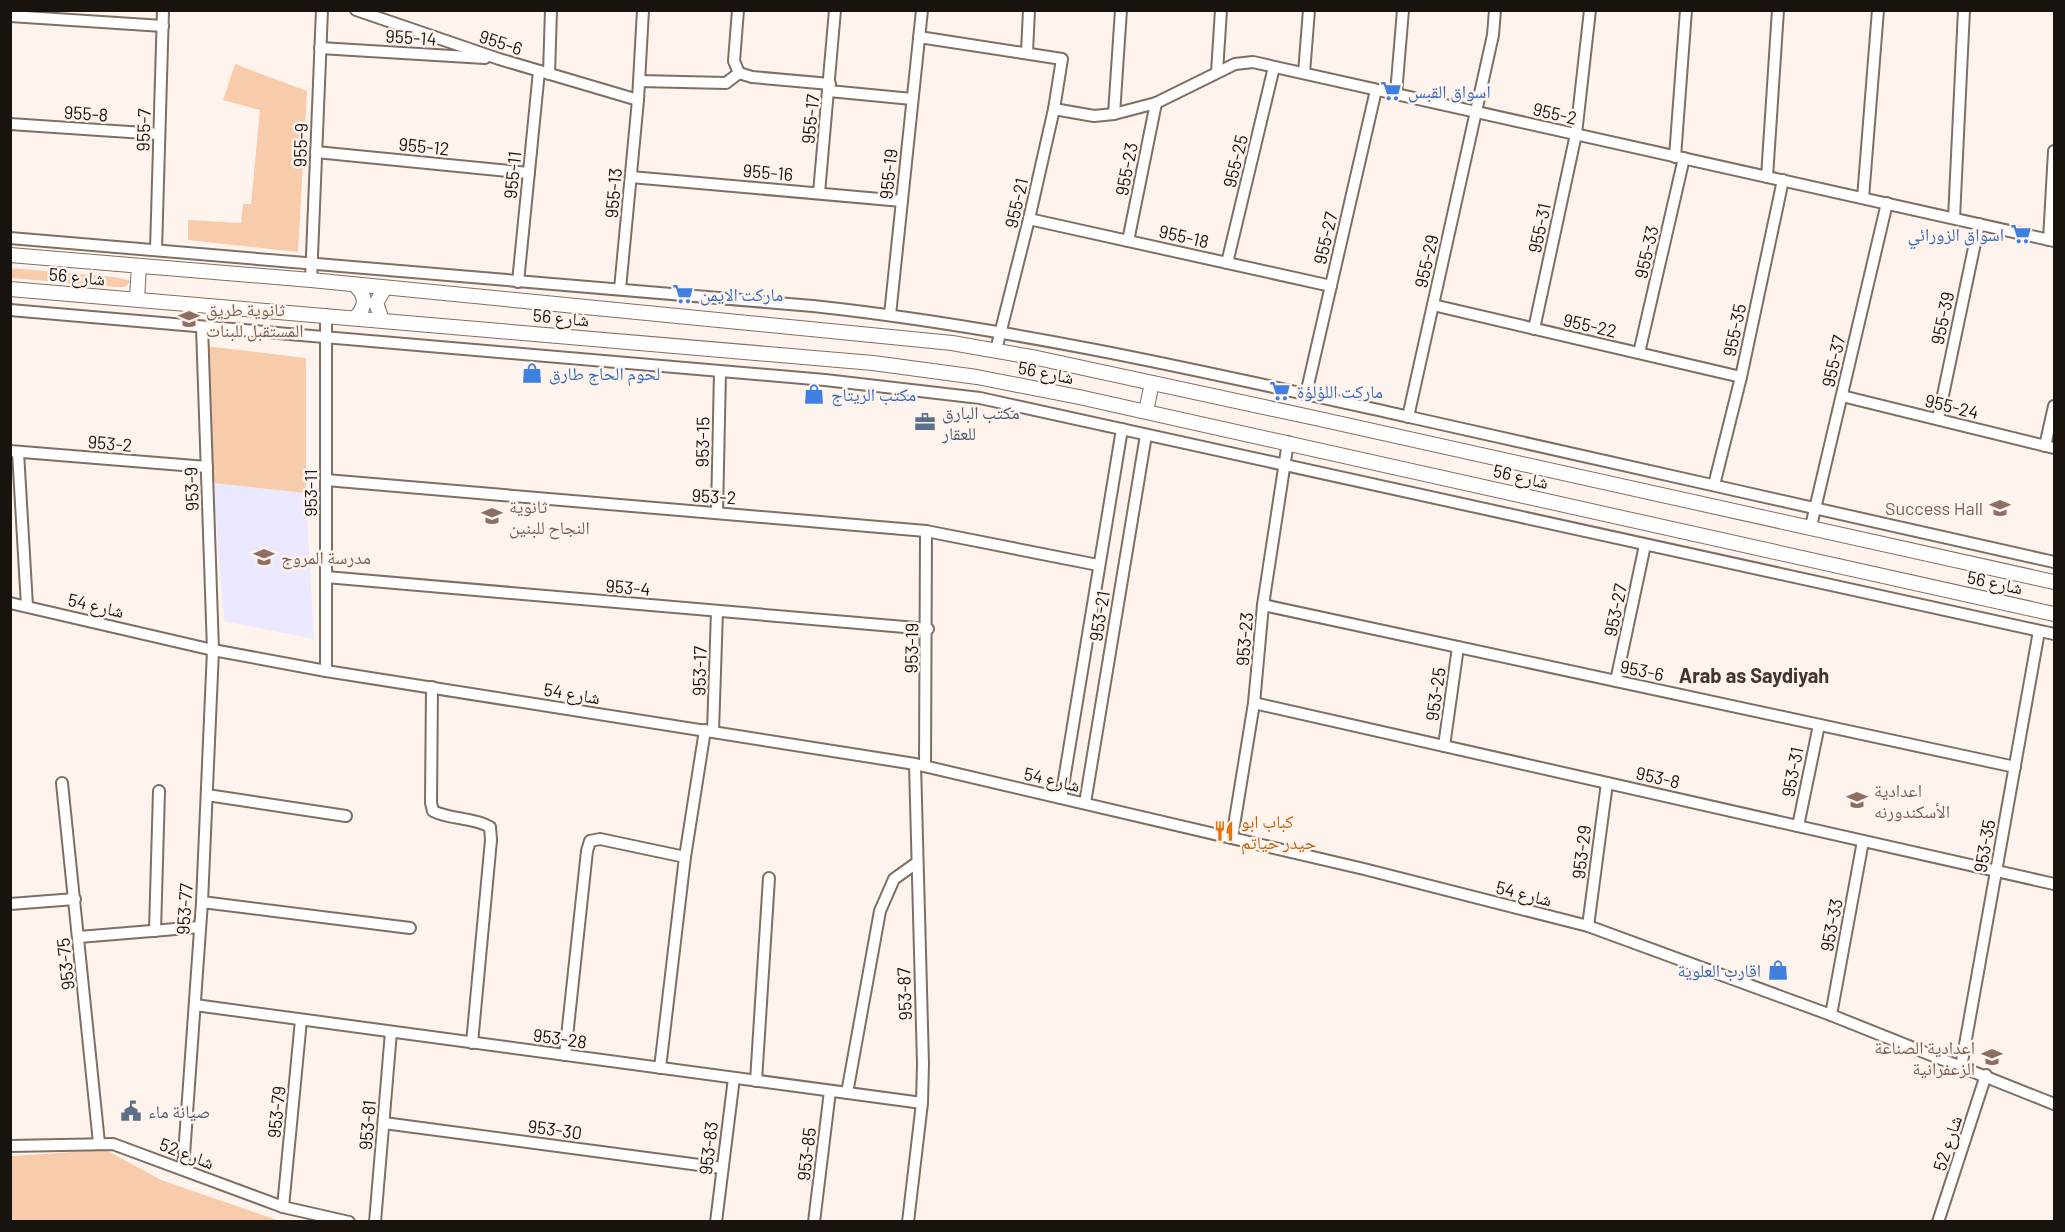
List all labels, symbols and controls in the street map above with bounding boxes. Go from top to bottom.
street label: 955-14 [385,24,437,50]
street label: 955-6 [477,25,525,59]
supermarket icon: اسواق القبس [1379,79,1403,103]
place label: اسواق القبس [1408,80,1491,103]
street label: 955-17 [796,93,824,145]
street label: 955-2 [1531,97,1579,129]
street label: 955-8 [63,100,109,126]
street label: 955-7 [131,108,155,152]
street label: 955-9 [288,122,312,168]
street label: 955-12 [398,132,450,160]
street label: 955-25 [1218,132,1252,190]
street label: 955-23 [1110,140,1142,198]
street label: 955-19 [874,148,902,200]
street label: 955-11 [499,150,525,200]
street label: 955-16 [742,159,794,185]
street label: 955-13 [600,167,626,219]
street label: 955-21 [1000,176,1032,230]
street label: 955-31 [1523,201,1555,255]
street label: 955-27 [1308,209,1342,266]
street label: 955-18 [1157,220,1211,252]
supermarket icon: اسواق الزورائي [2009,222,2033,246]
street label: 955-33 [1629,223,1663,281]
place label: اسواق الزورائي [1908,223,2004,250]
street label: 955-29 [1409,232,1443,290]
street label: شارع 56 [48,263,106,290]
supermarket icon: ماركت الايمن [671,282,695,306]
place label: ماركت الايمن [700,283,783,306]
street label: 955-39 [1926,289,1958,347]
place label: ثانوية طريق المستقبل للبنات [206,298,304,342]
street label: 955-35 [1718,302,1750,358]
street label: شارع 56 [532,304,590,331]
school or university icon: ثانوية طريق المستقبل للبنات [177,307,201,331]
street label: 955-22 [1561,308,1619,342]
street label: 955-37 [1816,332,1850,389]
street label: شارع 56 [1016,356,1076,389]
shop icon: لحوم الحاج طارق [520,361,544,385]
place label: لحوم الحاج طارق [549,362,660,386]
supermarket icon: ماركت اللؤلؤة [1268,379,1292,403]
place label: ماركت اللؤلؤة [1297,380,1383,402]
shop icon: مكتب الريتاج [802,382,826,406]
place label: مكتب الريتاج [831,383,916,407]
street label: 955-24 [1923,389,1981,423]
place label: مكتب البارق للعقار [941,401,1020,444]
office icon: مكتب البارق للعقار [913,410,937,434]
street label: 953-15 [691,417,713,467]
street label: 953-2 [87,430,133,456]
street label: شارع 56 [1491,459,1551,494]
street label: 953-9 [179,466,203,512]
street label: 953-11 [299,469,321,517]
street label: 953-2 [691,483,737,509]
place label: ثانوية النجاح للبنين [509,495,590,540]
school or university icon: Success Hall [1988,496,2012,520]
place label: Success Hall [1885,497,1983,519]
school or university icon: ثانوية النجاح للبنين [480,504,504,528]
school or university icon: مدرسة المروج [252,545,276,569]
place label: مدرسة المروج [281,546,371,570]
street label: شارع 56 [1965,565,2025,600]
street label: 953-4 [605,574,651,600]
street label: 953-27 [1599,581,1631,638]
street label: شارع 54 [66,588,126,623]
street label: 953-21 [1084,589,1114,643]
street label: 953-23 [1231,611,1257,667]
street label: 953-19 [900,622,922,674]
street label: 953-17 [687,645,711,696]
street label: 953-6 [1618,655,1666,685]
district label: Arab as Saydiyah [1679,663,1829,687]
street label: 953-25 [1420,666,1450,722]
street label: شارع 54 [542,678,602,709]
street label: 953-31 [1776,745,1808,799]
street label: 953-8 [1634,761,1682,793]
street label: شارع 54 [1022,762,1082,797]
place label: اعدادية الأسكندورنه [1874,779,1950,822]
school or university icon: اعدادية الأسكندورنه [1845,788,1869,812]
place label: كباب ابو حيدر حياتم [1241,810,1316,855]
street label: 953-35 [1969,818,1999,874]
restaurant icon: كباب ابو حيدر حياتم [1212,819,1236,843]
street label: 953-29 [1567,824,1595,880]
street label: شارع 54 [1493,875,1554,912]
street label: 953-77 [171,882,197,935]
street label: 953-33 [1815,897,1847,953]
street label: 953-75 [51,937,79,991]
shop icon: اقارب العلوية [1766,958,1790,982]
place label: اقارب العلوية [1677,959,1761,982]
street label: 953-87 [892,967,916,1021]
street label: 953-28 [532,1023,588,1053]
place label: اعدادية الصناعة الزعفرانية [1874,1036,1975,1079]
school or university icon: اعدادية الصناعة الزعفرانية [1980,1045,2004,1069]
street label: 953-79 [262,1085,290,1139]
public building icon: صيانة ماء [119,1099,143,1123]
street label: 953-81 [354,1099,380,1151]
place label: صيانة ماء [148,1100,211,1122]
street label: شارع 52 [1928,1113,1967,1174]
street label: 953-30 [527,1114,583,1144]
street label: 953-83 [694,1120,722,1176]
street label: 953-85 [792,1126,820,1182]
street label: شارع 52 [156,1133,217,1174]

